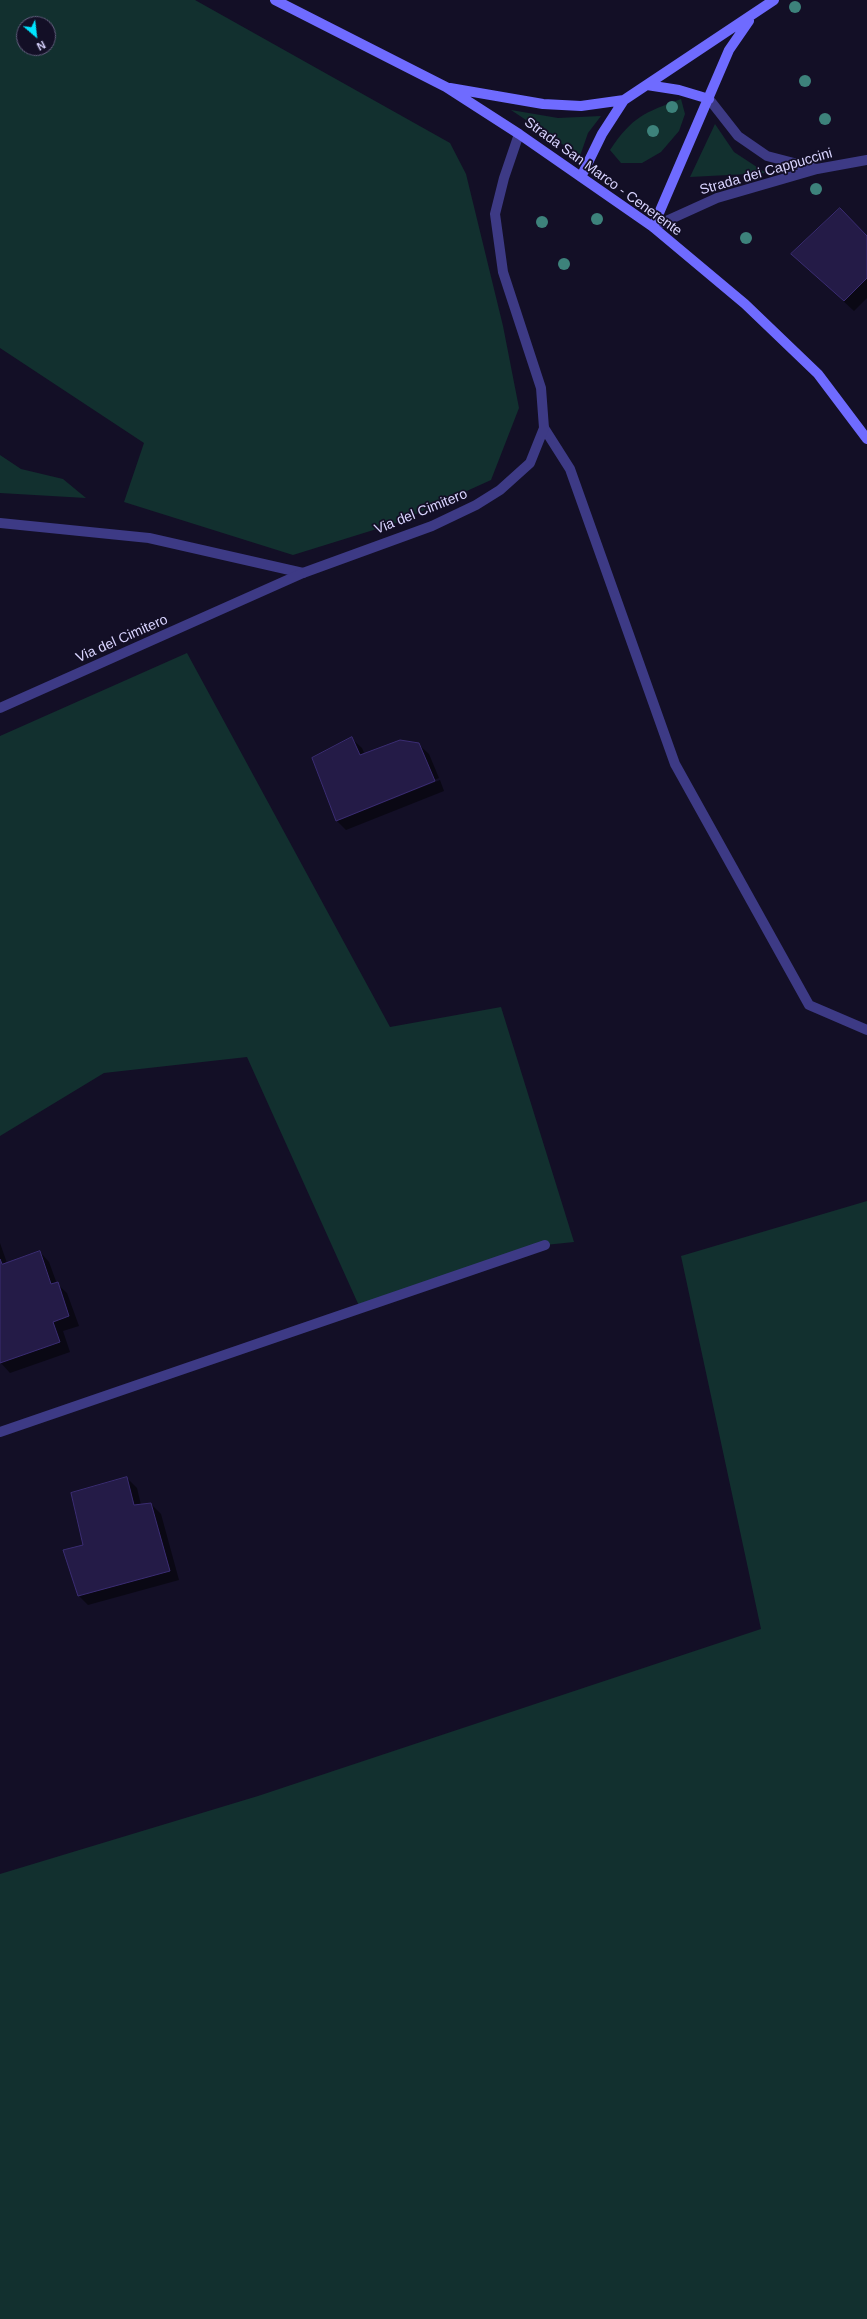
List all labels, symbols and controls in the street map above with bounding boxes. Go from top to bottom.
north arrow [16,16,56,56]
text: N [35,39,47,53]
street label: Strada San Marco - Cenerente [521,114,685,240]
street label: Strada dei Cappuccini [698,145,834,199]
street label: Via del Cimitero [372,486,470,538]
street label: Via del Cimitero [74,611,170,667]

